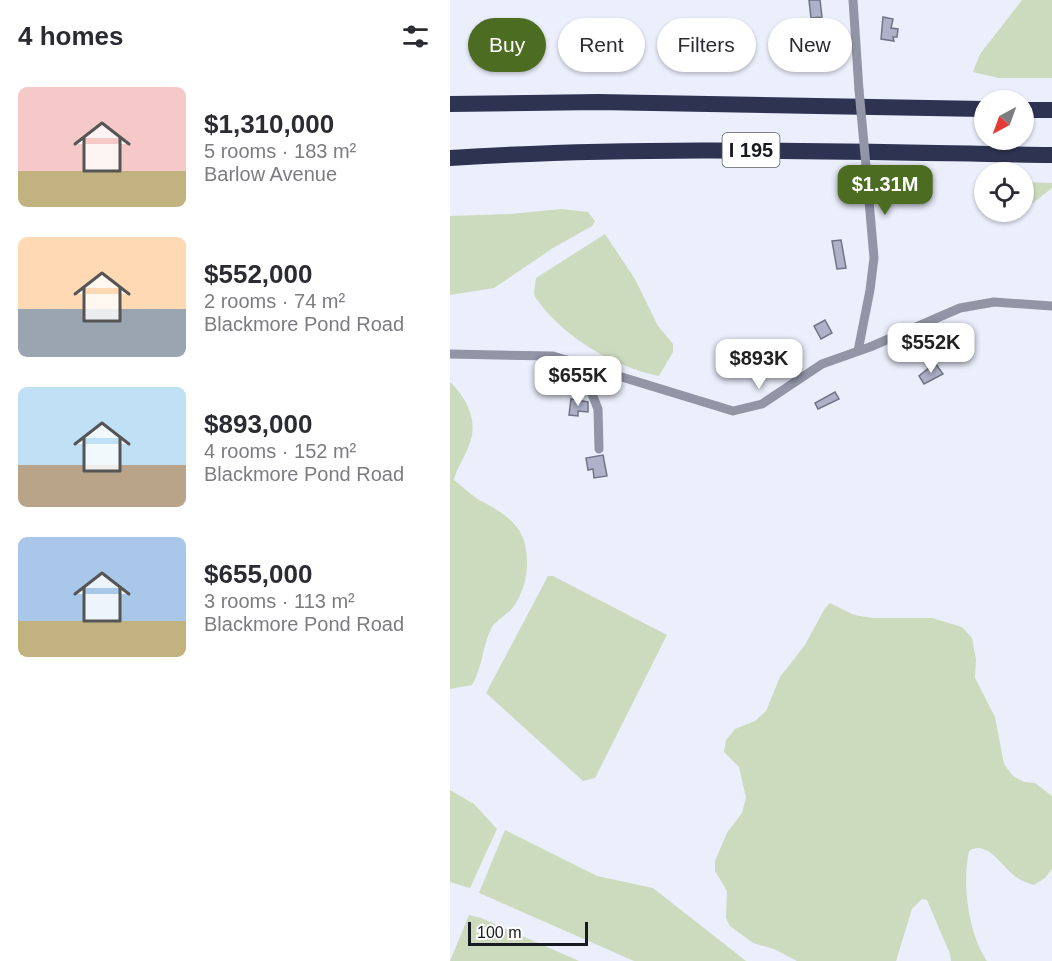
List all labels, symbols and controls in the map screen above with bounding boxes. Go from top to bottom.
chip: Buy [468,18,546,72]
chip: Rent [558,18,645,72]
chip: Filters [657,18,756,72]
chip: New [768,18,852,72]
icon: filters [399,20,432,53]
text: 4 homes [18,21,124,51]
north arrow [974,90,1034,150]
map controls [974,90,1034,222]
text: $1,310,000 [204,109,334,139]
icon: home [66,111,138,183]
road number: I 195 [722,133,780,167]
text: 5 rooms · 183 m² [204,140,356,162]
button: locate [974,162,1034,222]
text: Barlow Avenue [204,163,337,185]
pin: $1.31M [836,165,934,216]
text: $1.31M [852,173,918,195]
text: $552,000 [204,259,312,289]
icon: home [66,261,138,333]
text: 2 rooms · 74 m² [204,290,345,312]
text: Blackmore Pond Road [204,313,404,335]
pin: $552K [889,323,973,374]
text: $552K [902,331,960,353]
pin: $893K [717,339,801,390]
text: $893K [730,347,788,369]
pin: $655K [536,356,620,407]
text: $655K [549,364,607,386]
text: $893,000 [204,409,312,439]
icon: home [66,411,138,483]
text: 4 rooms · 152 m² [204,440,356,462]
text: Blackmore Pond Road [204,463,404,485]
text: $655,000 [204,559,312,589]
icon: home [66,561,138,633]
text: 3 rooms · 113 m² [204,590,355,612]
text: Blackmore Pond Road [204,613,404,635]
scale bar [468,919,588,946]
text: 100 m [477,924,521,941]

